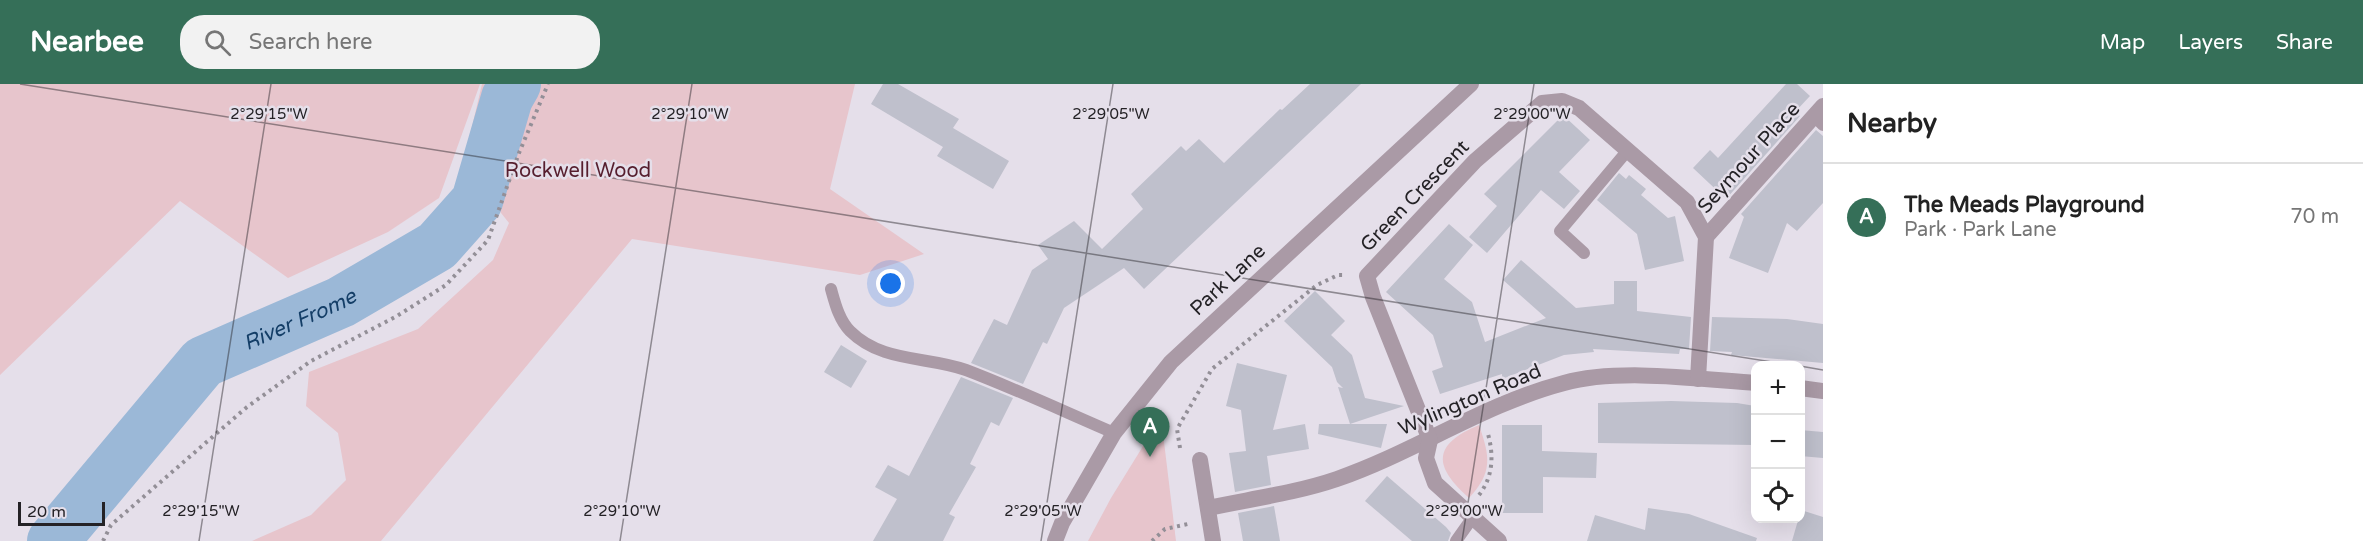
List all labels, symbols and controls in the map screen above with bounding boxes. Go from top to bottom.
search box [180,15,600,69]
text: Nearbee [30,25,144,59]
icon: search [201,26,234,59]
text: Search here [249,29,372,55]
text: Map [2100,30,2145,55]
text: Layers [2178,30,2243,55]
text: Share [2276,30,2333,55]
street label: Seymour Place [1693,97,1805,219]
text: 2°29'15"W [230,105,308,123]
text: 2°29'10"W [651,105,729,123]
text: 2°29'05"W [1072,105,1150,123]
text: 2°29'00"W [1493,105,1571,123]
text: Nearby [1847,108,1937,139]
street label: Green Crescent [1356,135,1475,257]
park label: Rockwell Wood [505,159,651,183]
text: The Meads Playground [1904,192,2145,218]
text: A [1859,205,1874,229]
text: 70 m [2290,205,2339,229]
text: Park · Park Lane [1904,218,2057,242]
street label: Park Lane [1185,239,1271,321]
your location [876,269,905,298]
water label: River Frome [239,283,361,355]
street label: Wylington Road [1395,359,1545,441]
map controls [1751,361,1805,523]
button: + [1751,361,1805,415]
pin: A [1130,408,1170,457]
button: − [1751,415,1805,469]
button: locate [1751,469,1805,523]
scale bar [18,499,105,526]
text: 20 m [27,502,66,522]
text: 2°29'15"W [162,502,240,520]
text: 2°29'10"W [583,502,661,520]
text: 2°29'05"W [1004,502,1082,520]
text: 2°29'00"W [1425,502,1503,520]

